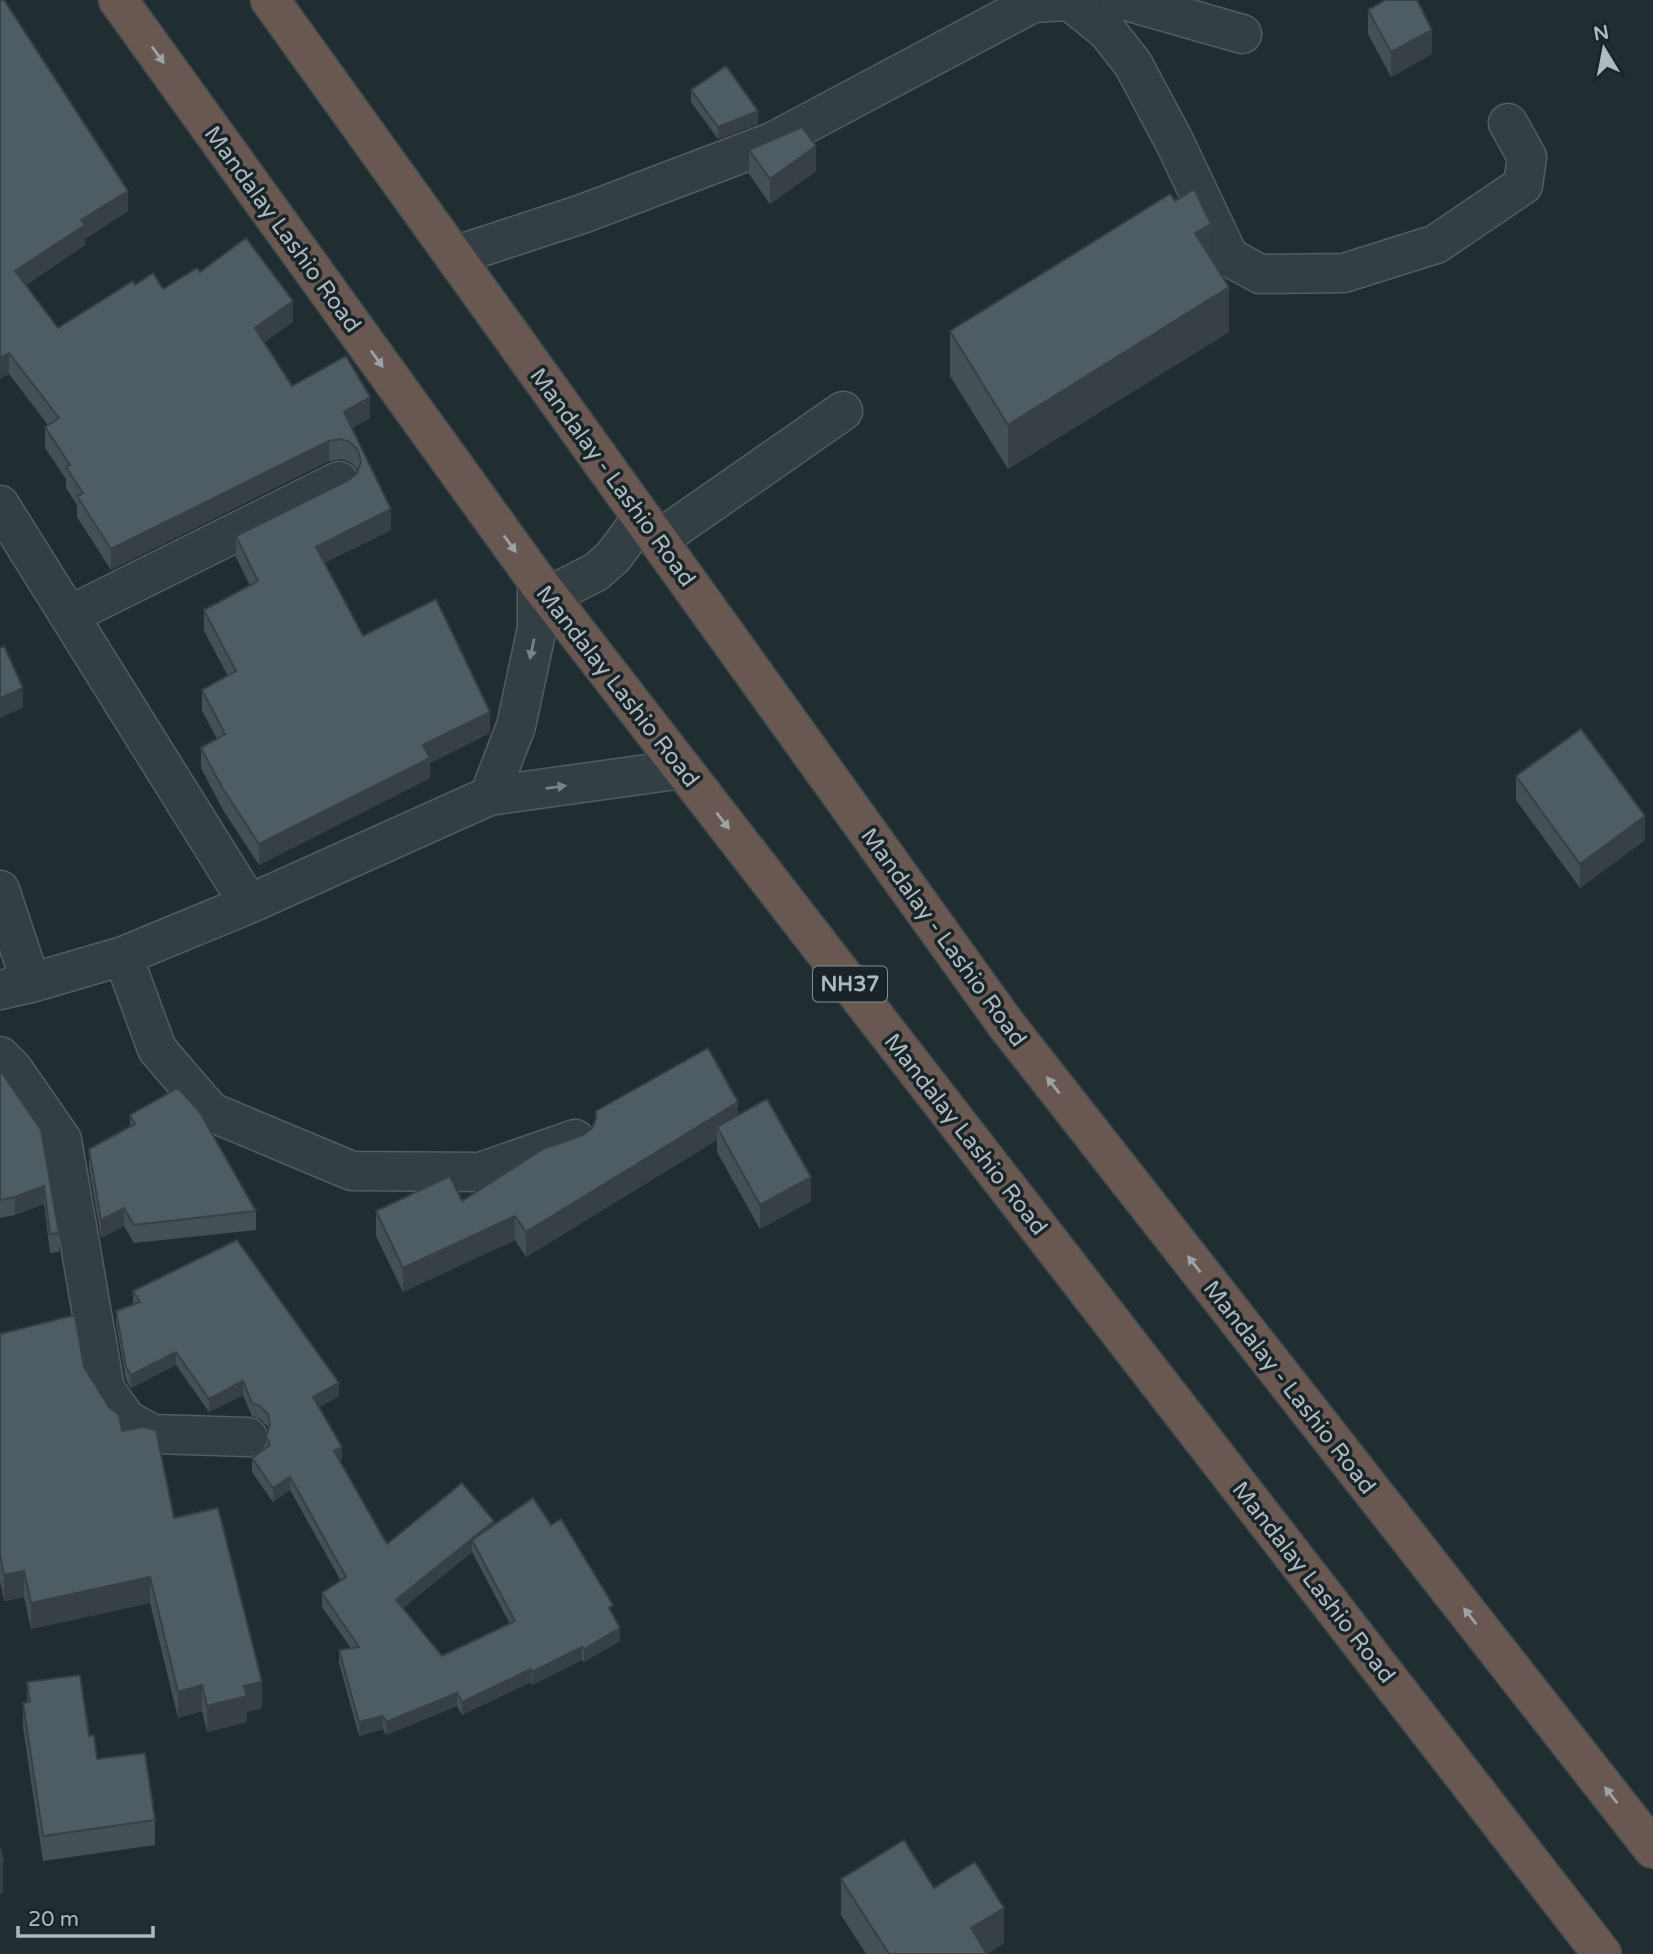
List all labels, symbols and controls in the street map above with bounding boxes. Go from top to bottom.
north arrow [1569,14,1639,84]
text: N [1592,21,1611,45]
one-way arrow [151,46,165,64]
street label: Mandalay Lashio Road [198,121,366,338]
one-way arrow [370,350,384,368]
street label: Mandalay - Lashio Road [523,363,701,592]
one-way arrow [503,535,517,553]
street label: Mandalay Lashio Road [530,580,705,793]
one-way arrow [527,638,538,660]
one-way arrow [545,782,567,793]
one-way arrow [716,812,730,830]
street label: Mandalay - Lashio Road [854,823,1032,1052]
road number: NH37 [813,967,887,1002]
street label: Mandalay Lashio Road [878,1028,1053,1241]
one-way arrow [1047,1076,1061,1094]
one-way arrow [1187,1255,1201,1273]
street label: Mandalay - Lashio Road [1197,1275,1381,1500]
street label: Mandalay Lashio Road [1226,1476,1401,1689]
one-way arrow [1463,1608,1478,1626]
one-way arrow [1603,1787,1618,1805]
scale bar [18,1895,152,1939]
text: 20 m [28,1907,79,1932]

